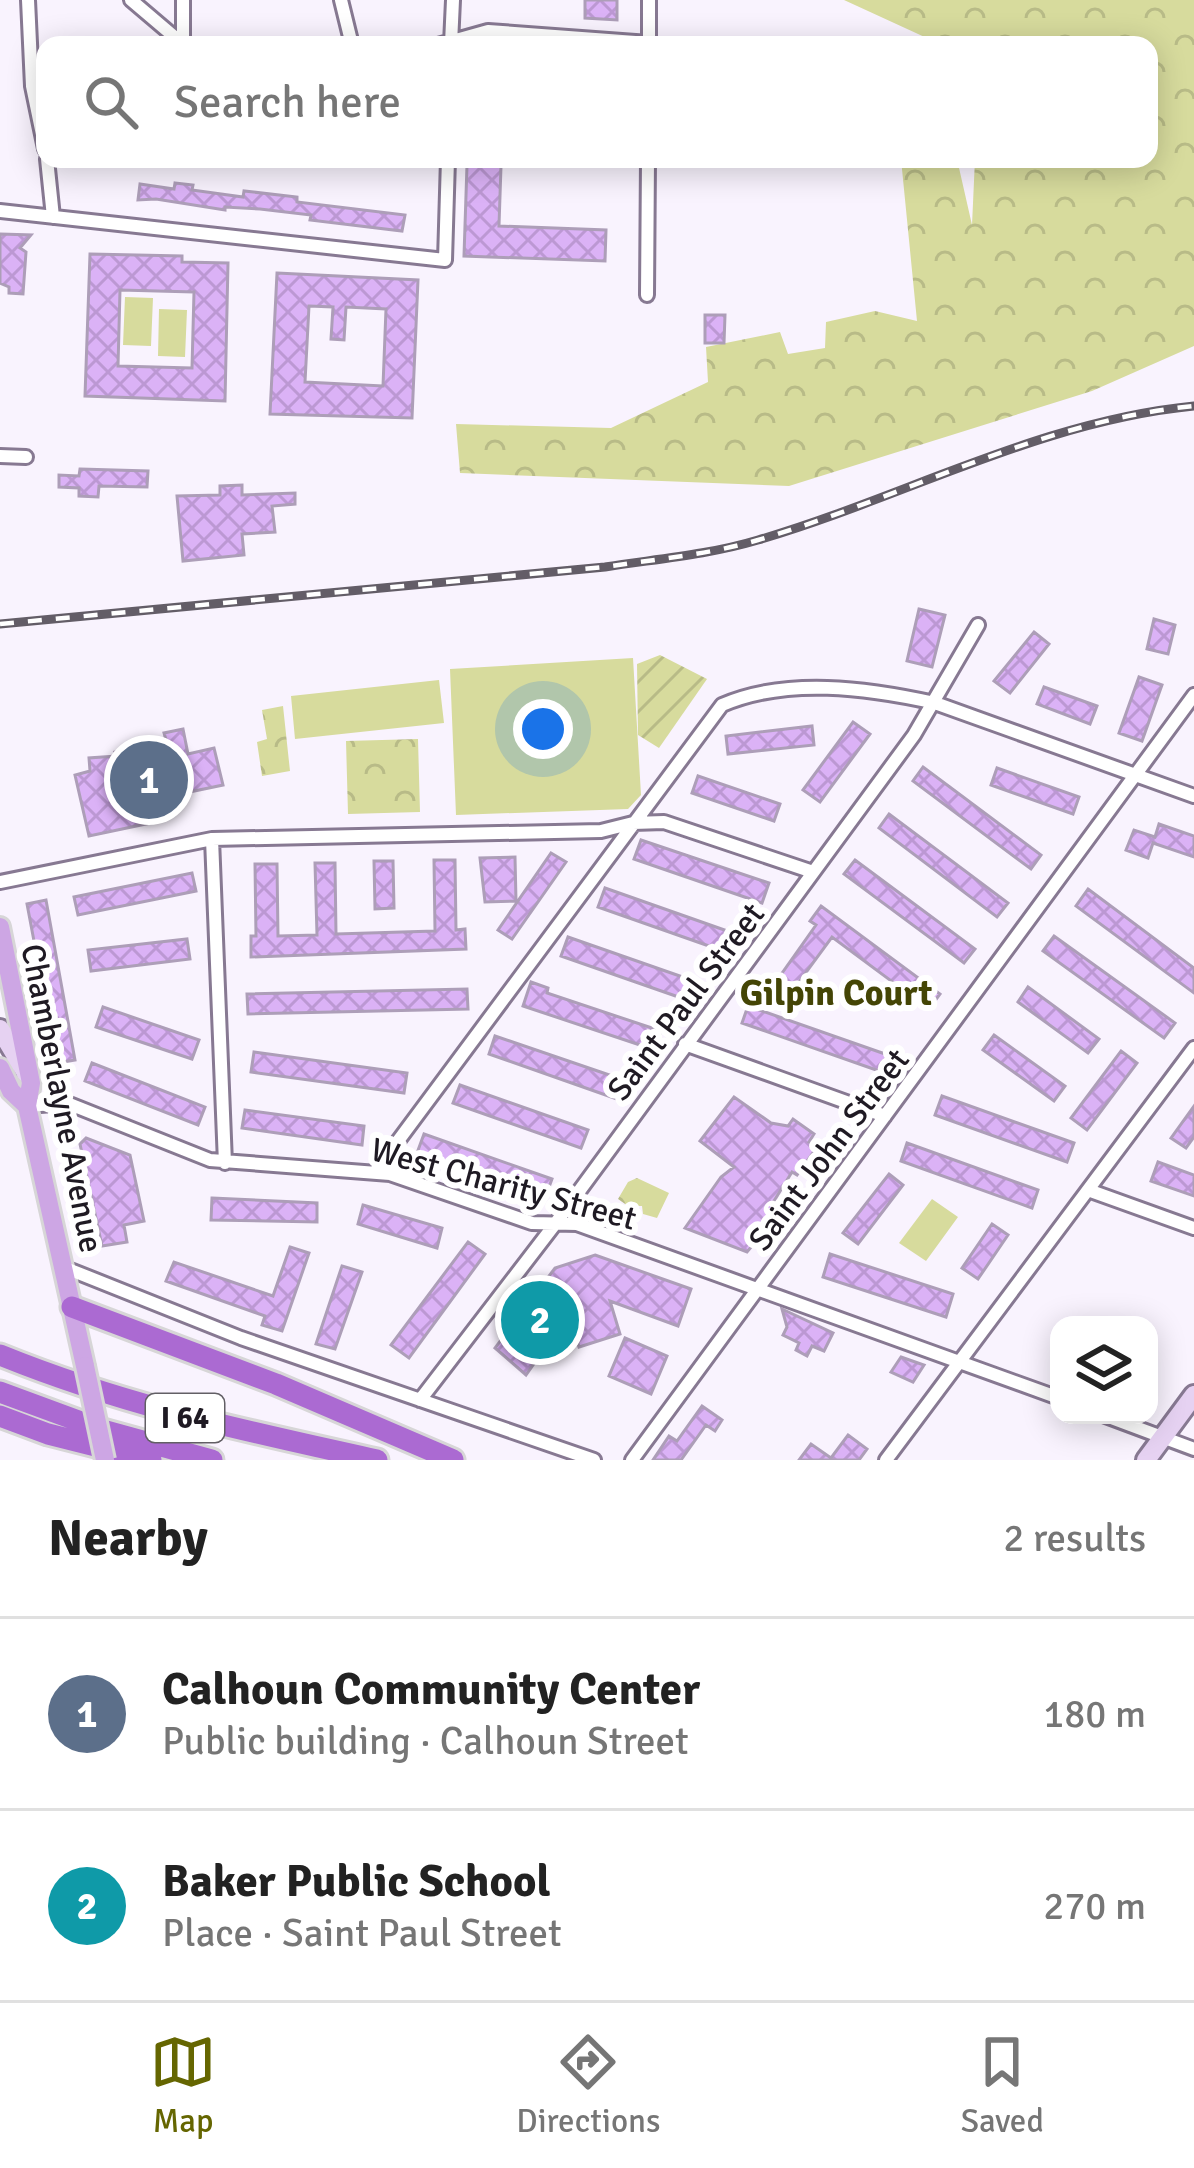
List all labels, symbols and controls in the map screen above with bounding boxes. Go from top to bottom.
search box [36,36,1158,168]
icon: search [78,69,144,135]
text: Search here [174,75,401,130]
your location [513,699,573,759]
pin: 1 [110,735,188,825]
street label: Saint Paul Street [599,895,774,1109]
street label: Chamberlayne Avenue [11,941,112,1256]
district label: Gilpin Court [740,971,932,1016]
street label: Saint John Street [740,1041,918,1259]
street label: West Charity Street [366,1129,641,1240]
pin: 2 [501,1275,579,1365]
map controls [1050,1316,1158,1424]
button: layers [1050,1316,1158,1424]
road number: I 64 [146,1394,224,1442]
text: Nearby [48,1507,208,1570]
text: 2 results [1003,1514,1146,1562]
text: Calhoun Community Center [162,1662,700,1717]
text: 1 [76,1690,98,1738]
text: 180 m [1043,1690,1146,1738]
text: Public building · Calhoun Street [162,1717,689,1765]
text: Baker Public School [162,1854,551,1909]
text: 2 [76,1882,98,1930]
text: 270 m [1043,1882,1146,1930]
text: Place · Saint Paul Street [162,1909,562,1957]
tab: Map [150,2029,216,2142]
tab: Directions [516,2029,661,2142]
tab: Saved [961,2029,1044,2142]

